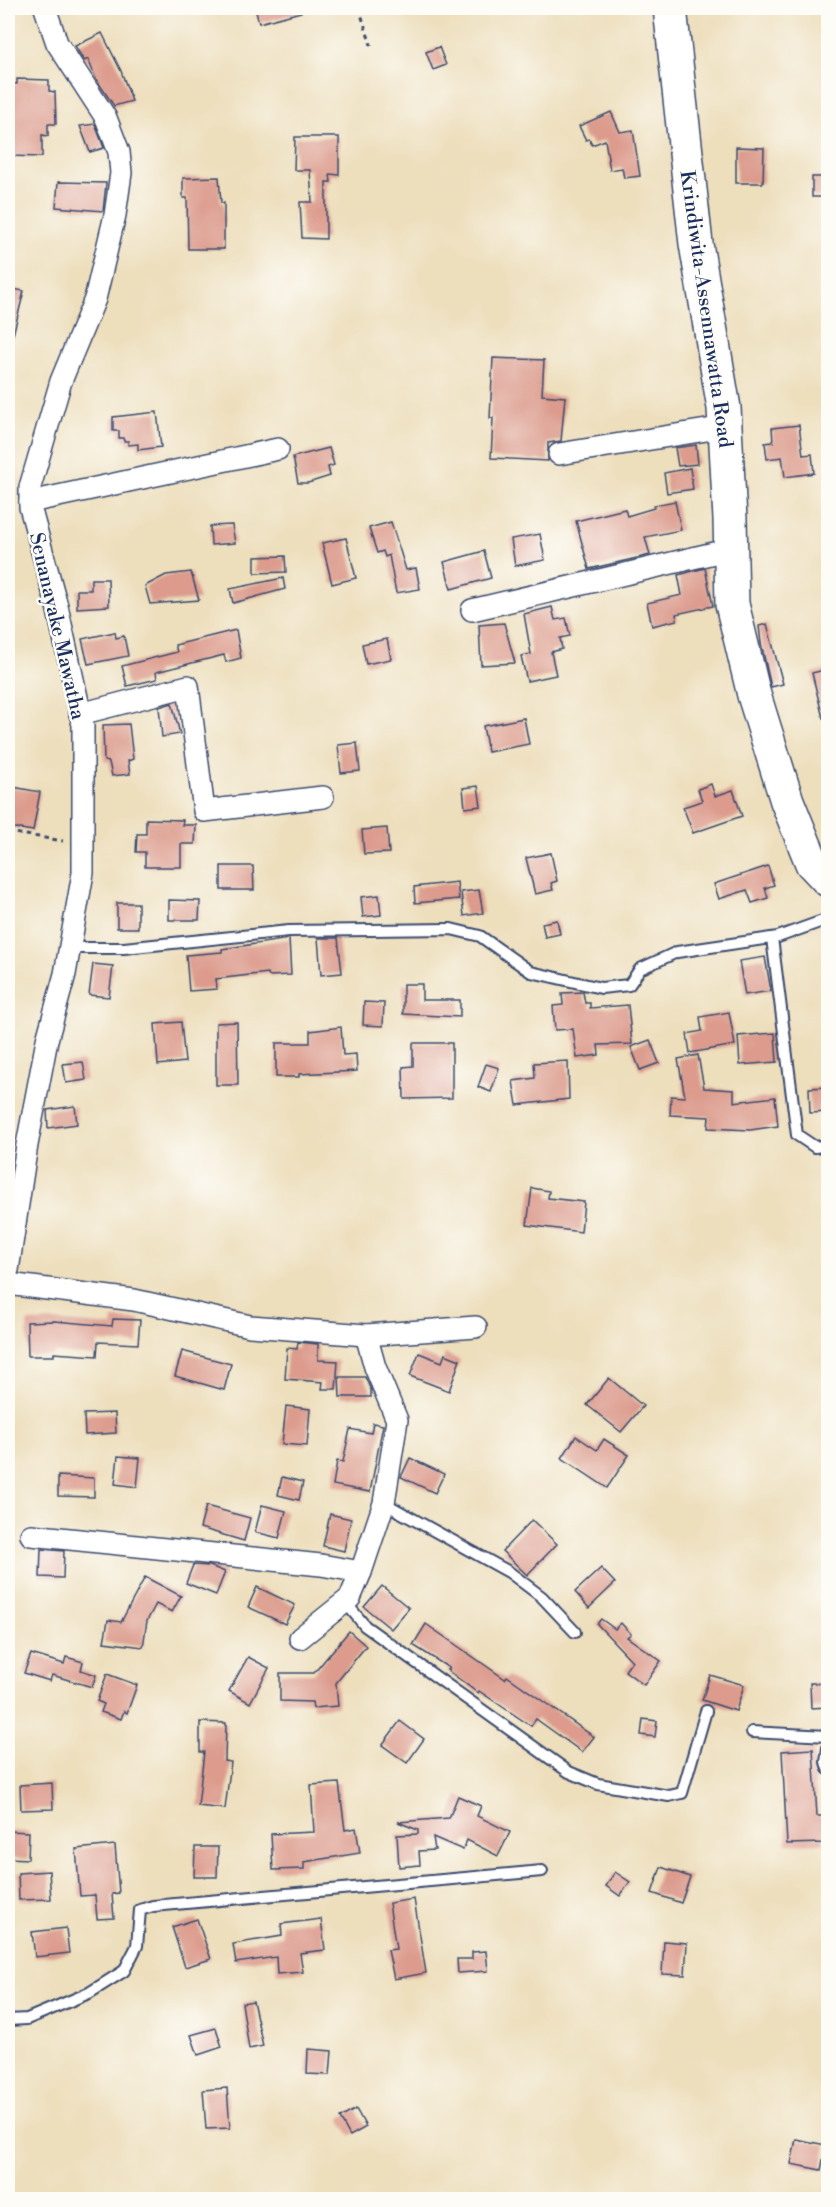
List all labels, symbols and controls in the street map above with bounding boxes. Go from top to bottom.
street label: Krindiwita-Assennawatta Road [674,169,737,450]
street label: Senanayake Mawatha [23,531,90,723]

